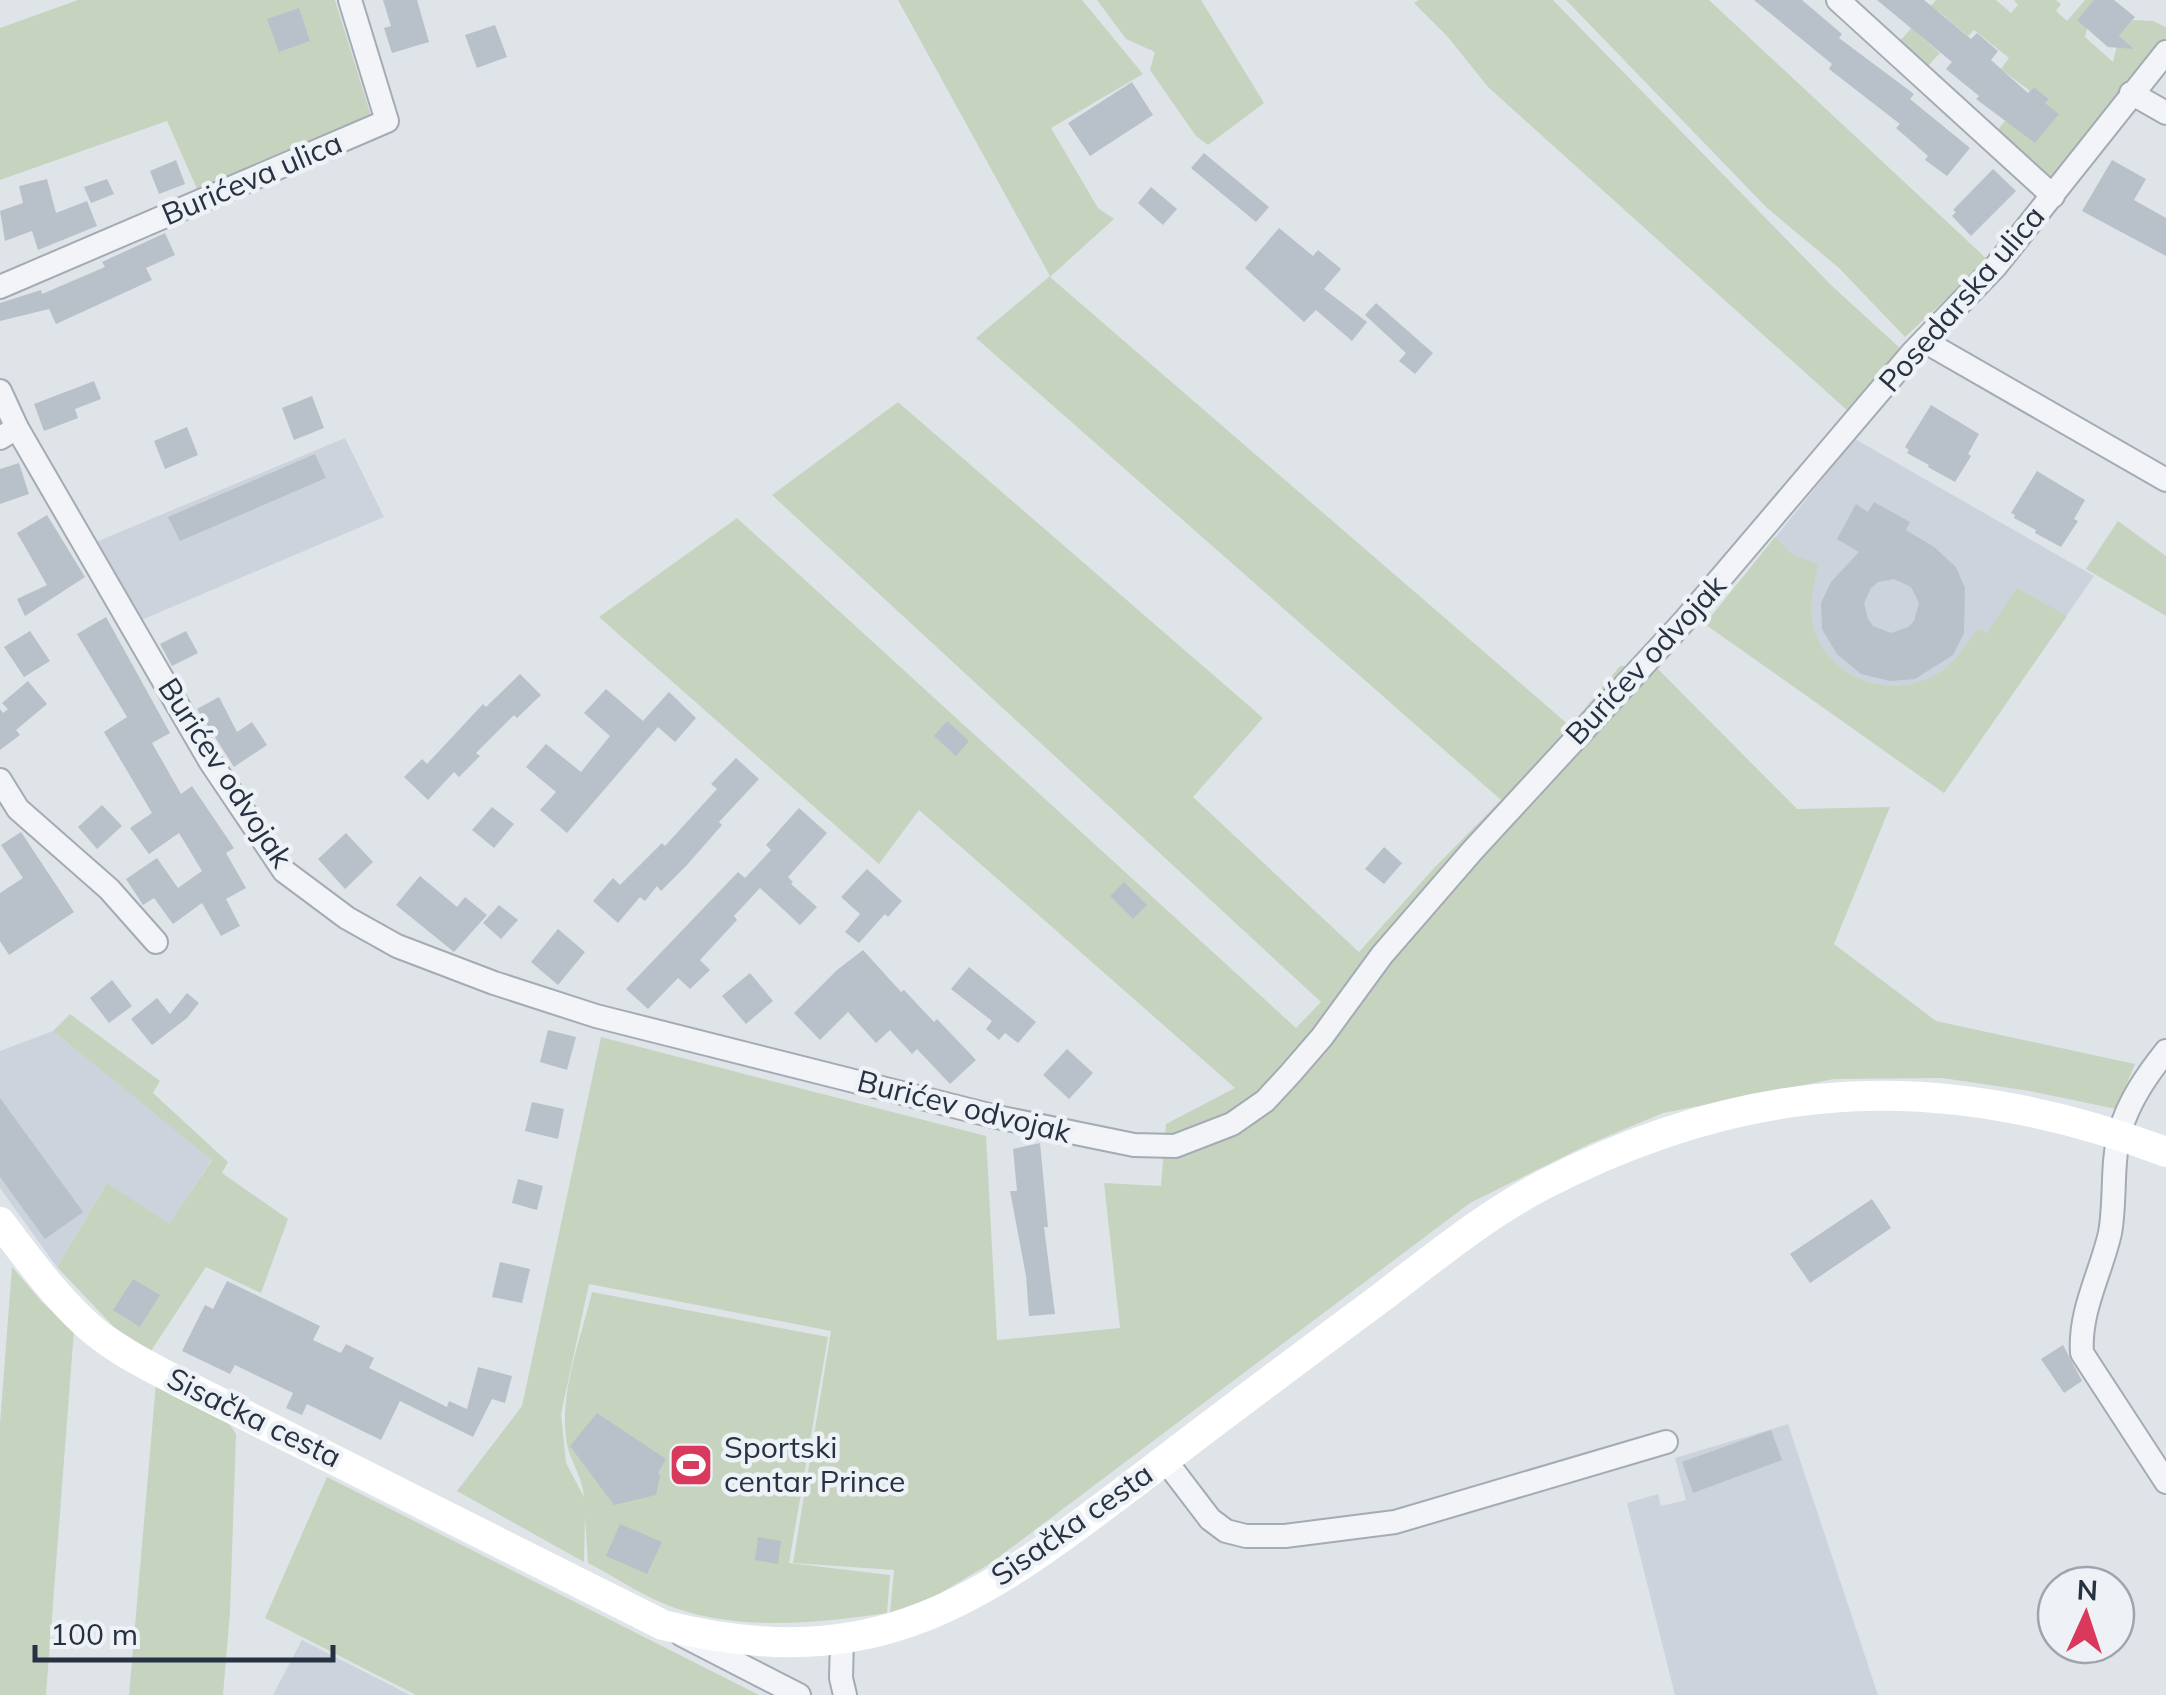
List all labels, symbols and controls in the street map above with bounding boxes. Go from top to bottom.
street label: Burićeva ulica [156,123,347,233]
street label: Posedarska ulica [1870,197,2052,399]
street label: Burićev odvojak [1557,566,1734,752]
street label: Burićev odvojak [150,670,302,875]
street label: Burićev odvojak [854,1061,1075,1151]
street label: Sisačka cesta [161,1359,348,1476]
place label: Sportski centar Prince [724,1428,905,1500]
sports icon: Sportski centar Prince [668,1442,714,1488]
street label: Sisačka cesta [983,1454,1160,1594]
north arrow [2036,1565,2136,1665]
text: N [2076,1572,2099,1608]
scale bar [35,1600,332,1662]
text: 100 m [50,1615,138,1653]

